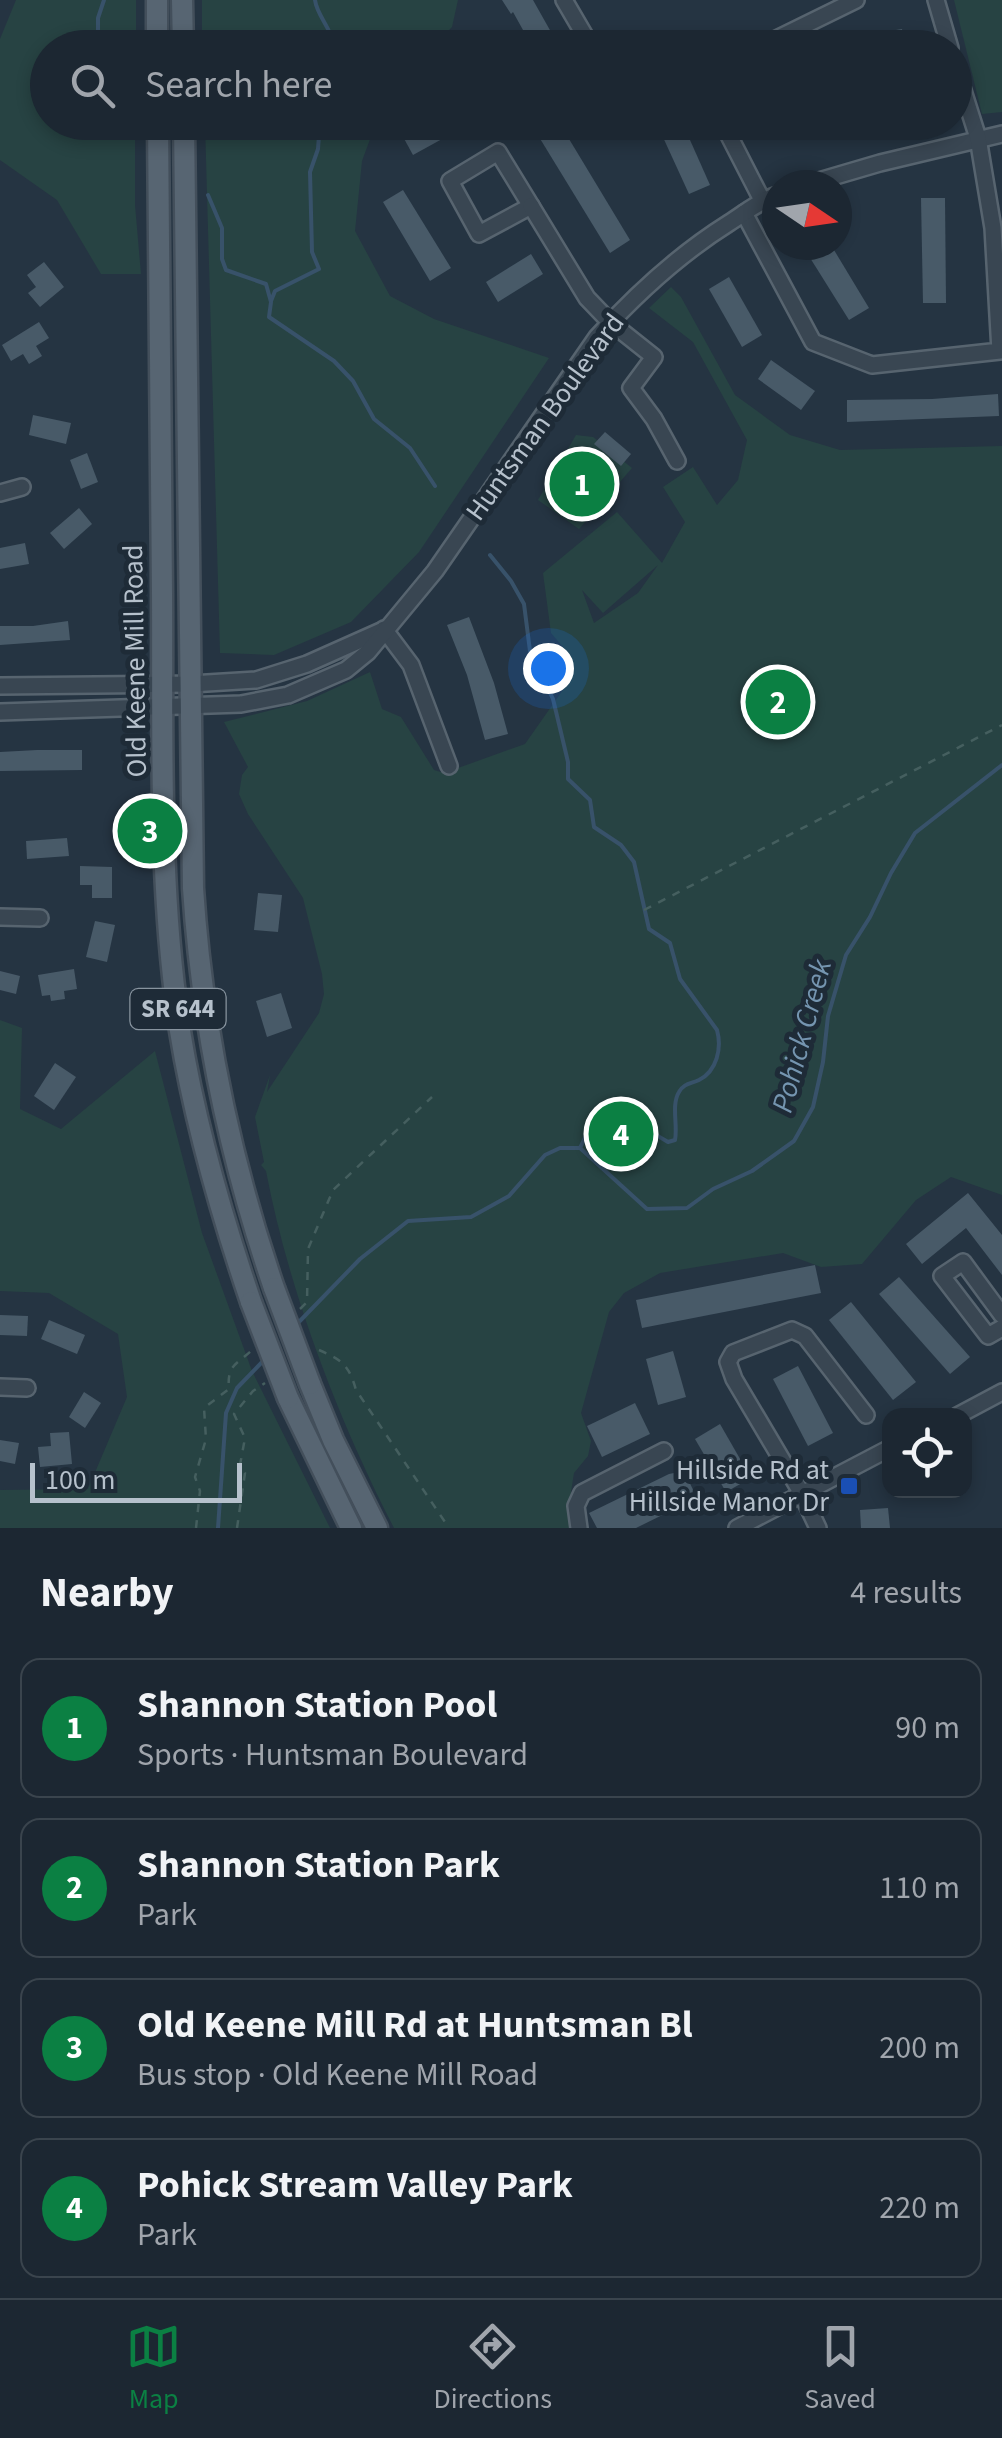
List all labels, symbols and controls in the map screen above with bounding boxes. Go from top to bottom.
search box [30,30,972,140]
icon: search [65,58,120,113]
text: Search here [145,58,332,112]
north arrow [762,170,852,260]
street label: Huntsman Boulevard [456,305,634,529]
pin: 1 [550,446,614,522]
street label: Old Keene Mill Road [113,544,157,778]
your location [523,643,574,694]
pin: 2 [746,664,810,740]
pin: 3 [118,794,182,868]
water label: Pohick Creek [761,954,843,1117]
road number: SR 644 [130,989,226,1029]
pin: 4 [588,1096,654,1172]
map controls [882,1408,972,1498]
button: locate [882,1408,972,1498]
place label: Hillside Rd at Hillside Manor Dr [629,1450,830,1522]
scale bar [30,1458,242,1502]
text: 100 m [45,1460,116,1500]
marker: Hillside Rd at Hillside Manor Dr [838,1475,860,1497]
text: Nearby [40,1563,174,1623]
text: 4 results [850,1570,962,1616]
text: Shannon Station Pool [137,1678,497,1732]
text: 1 [66,1705,83,1751]
text: 90 m [895,1705,960,1751]
text: Sports · Huntsman Boulevard [137,1732,528,1778]
text: Shannon Station Park [137,1838,500,1892]
text: 2 [66,1865,83,1911]
text: 110 m [879,1865,960,1911]
text: Park [137,1892,197,1938]
text: Old Keene Mill Rd at Huntsman Bl [137,1998,693,2052]
text: 3 [66,2025,83,2071]
text: 200 m [879,2025,960,2071]
text: Bus stop · Old Keene Mill Road [137,2052,538,2098]
text: Pohick Stream Valley Park [137,2158,573,2212]
text: 4 [66,2185,83,2231]
text: 220 m [879,2185,960,2231]
text: Park [137,2212,197,2258]
tab: Map [126,2319,181,2419]
tab: Directions [434,2319,552,2419]
tab: Saved [804,2319,876,2419]

